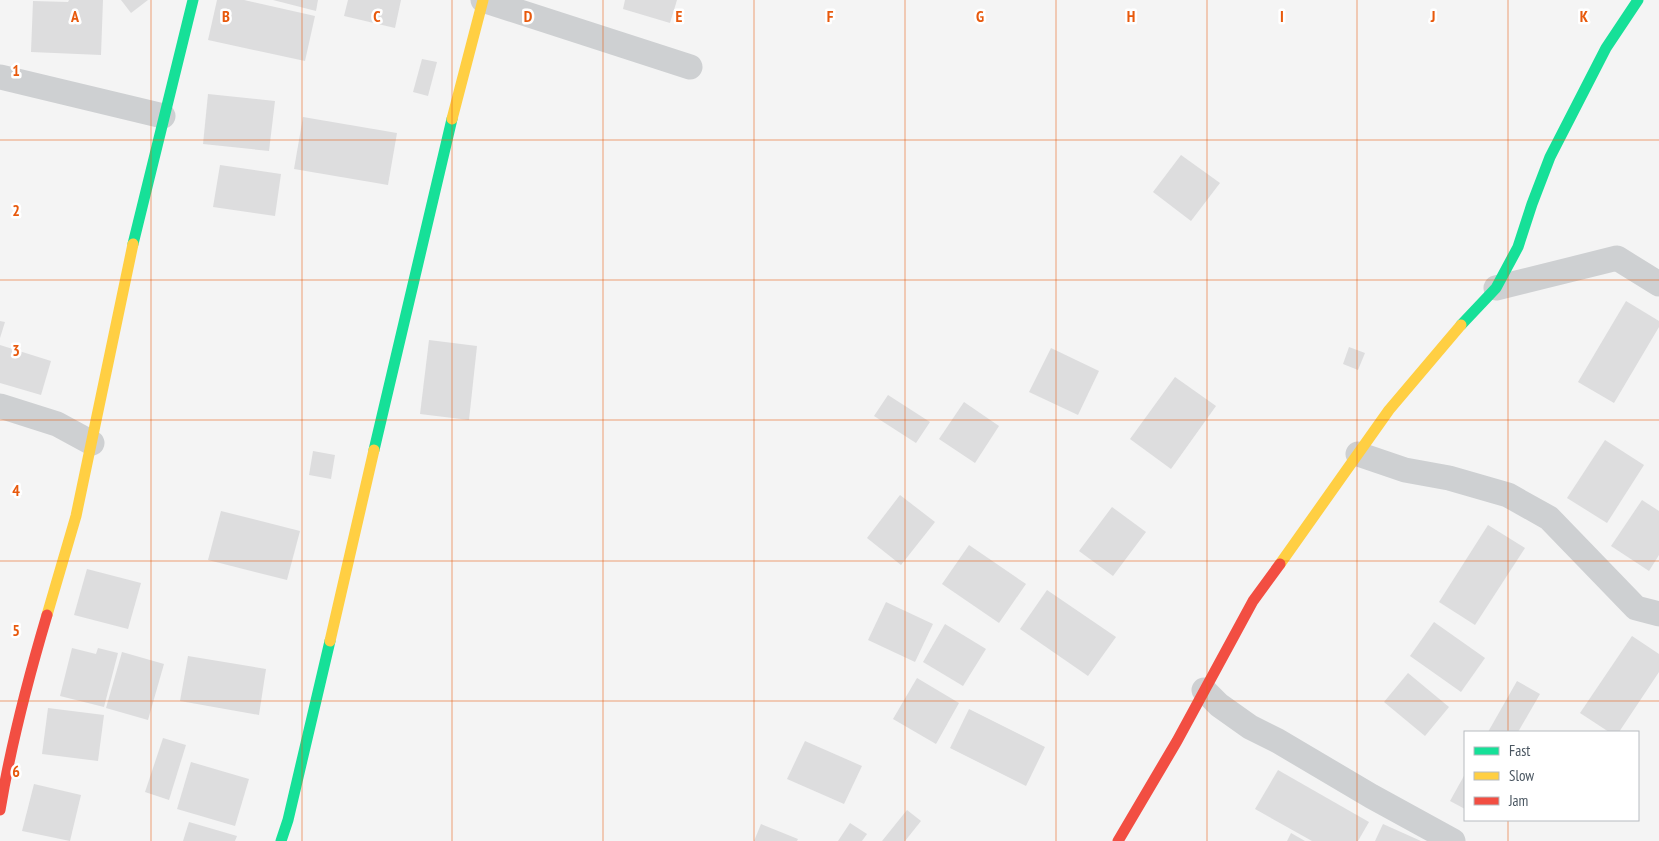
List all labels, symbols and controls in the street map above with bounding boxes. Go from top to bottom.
text: A [70,6,80,26]
text: B [222,6,230,26]
text: C [373,6,381,26]
text: D [524,6,533,26]
text: E [676,6,683,26]
text: F [827,6,834,26]
text: G [976,6,984,26]
text: H [1127,6,1135,26]
text: I [1280,6,1284,26]
text: J [1430,6,1435,26]
text: K [1580,6,1589,26]
text: 1 [12,60,20,80]
text: 2 [12,200,20,220]
text: 3 [12,340,20,360]
text: 4 [12,480,20,500]
text: 5 [12,620,20,640]
legend [1464,731,1639,821]
text: Fast [1509,741,1530,760]
text: 6 [12,761,20,781]
text: Slow [1509,766,1534,785]
text: Jam [1508,791,1528,810]

